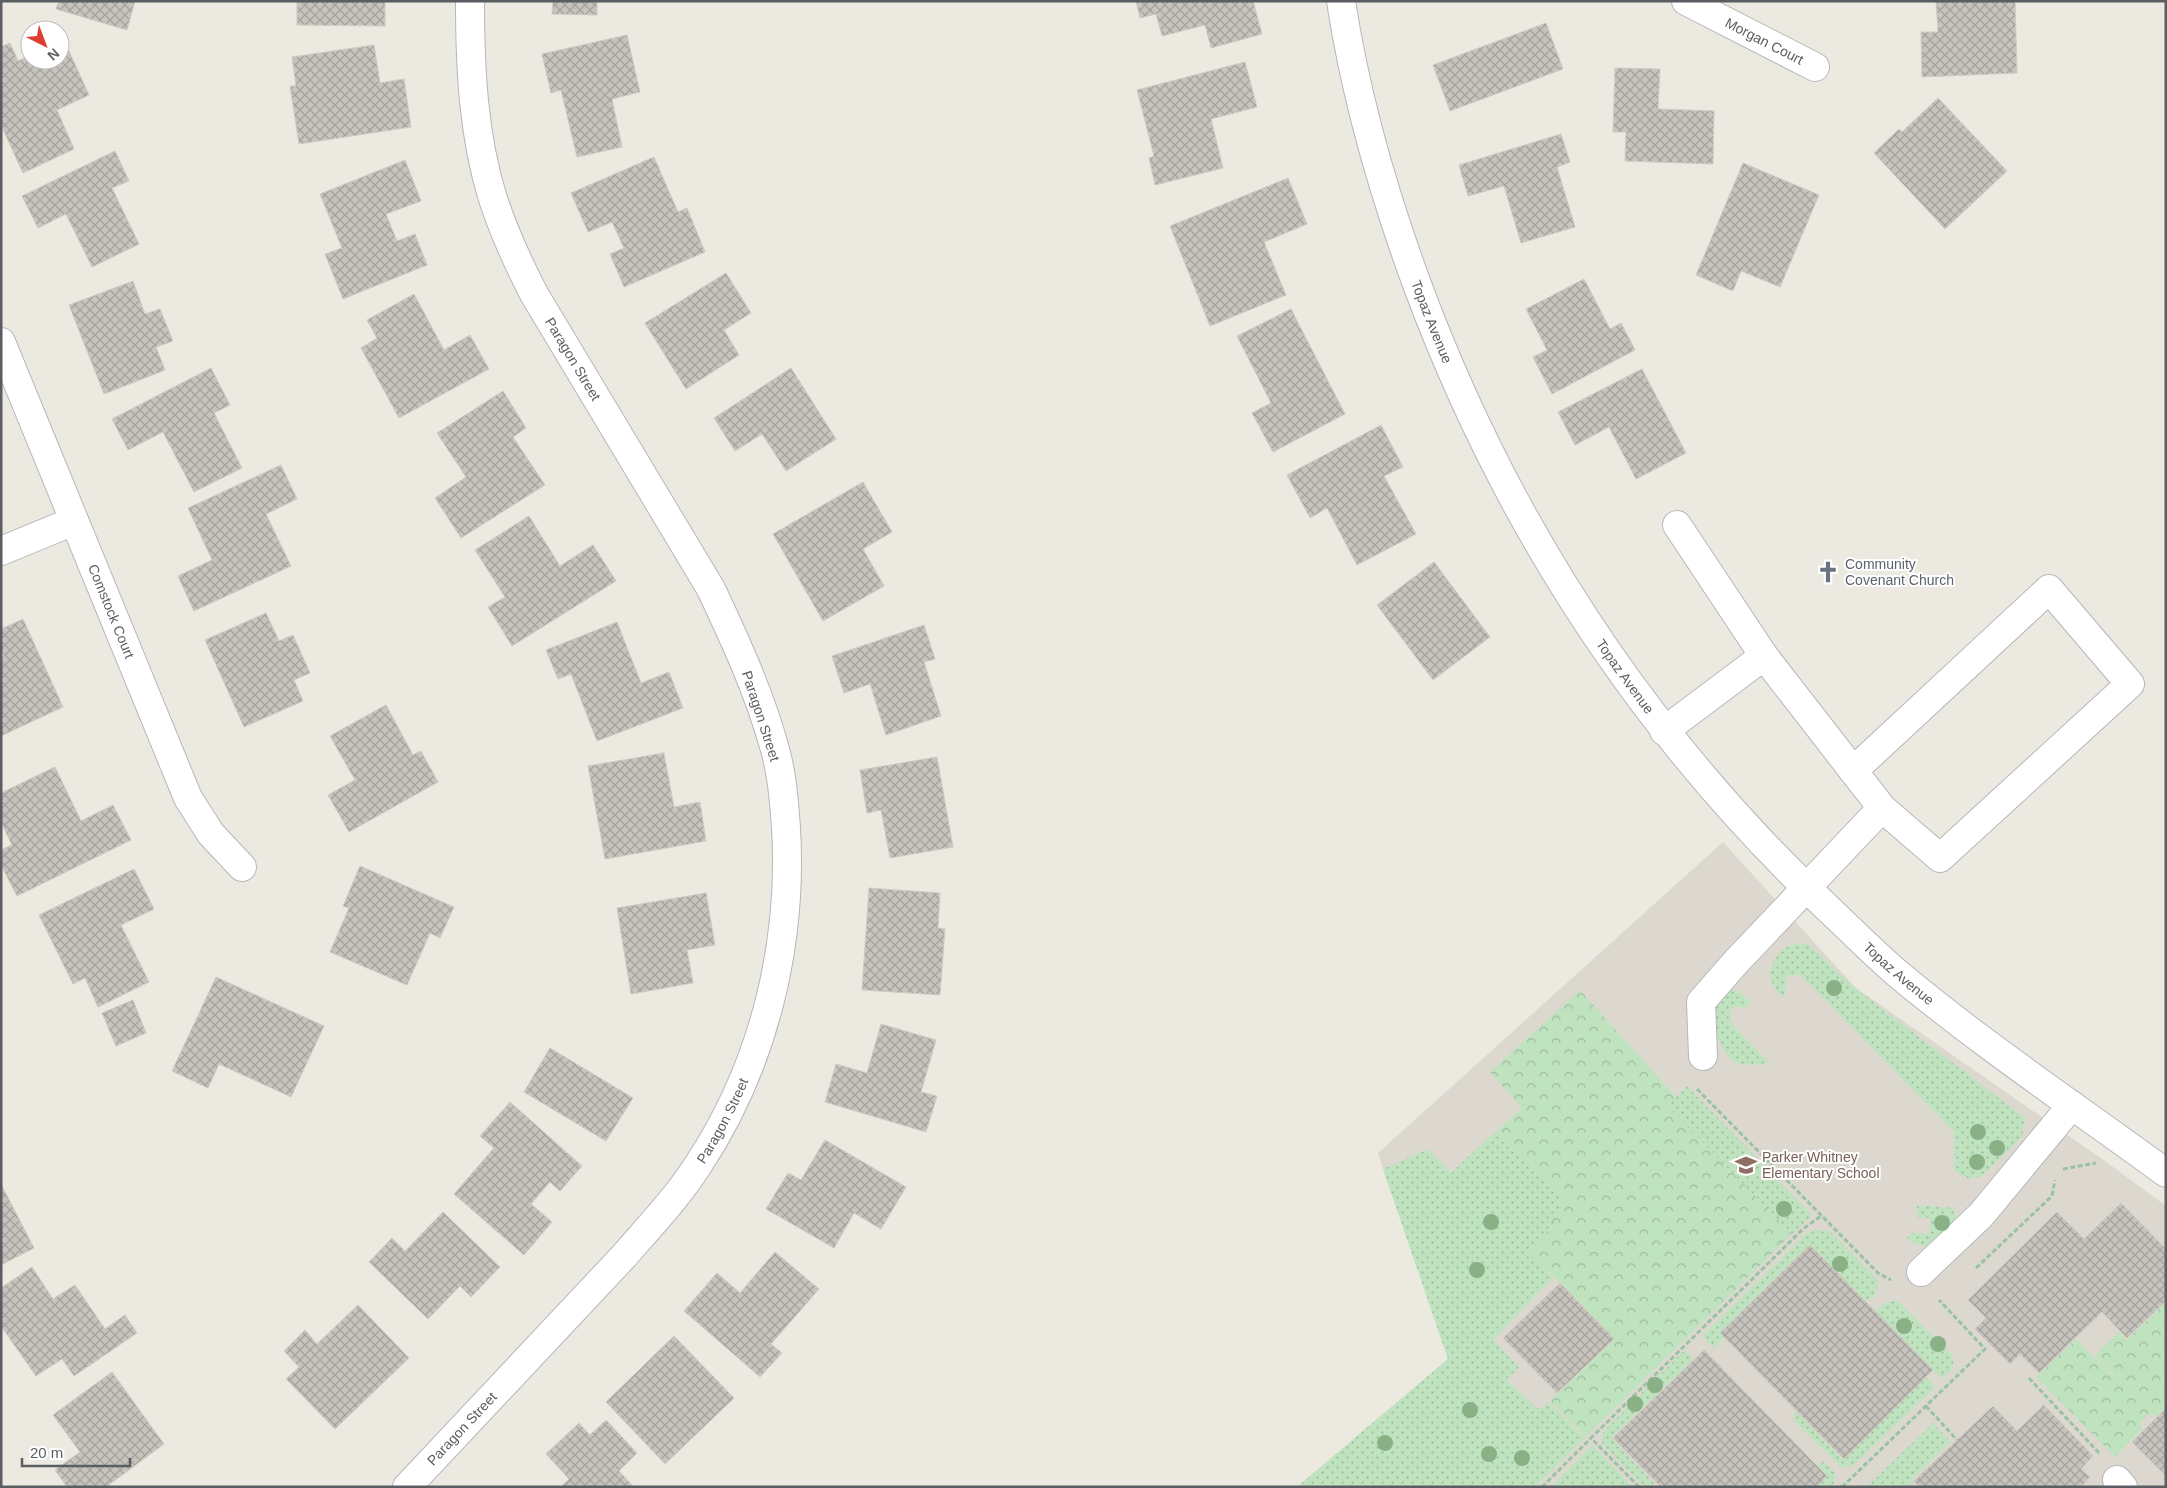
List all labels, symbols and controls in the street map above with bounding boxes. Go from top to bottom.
street label: Morgan Court [1723,14,1806,68]
north arrow [20,20,70,70]
text: N [45,45,63,64]
street label: Topaz Avenue [1408,278,1456,366]
street label: Paragon Street [542,315,604,404]
place label: Community Covenant Church [1845,556,1954,588]
church icon: Community Covenant Church [1815,559,1841,585]
street label: Comstock Court [85,562,138,661]
street label: Topaz Avenue [1593,636,1657,717]
street label: Paragon Street [739,669,783,763]
street label: Topaz Avenue [1860,939,1937,1008]
street label: Paragon Street [693,1076,751,1166]
place label: Parker Whitney Elementary School [1762,1149,1880,1181]
school or university icon: Parker Whitney Elementary School [1733,1152,1759,1178]
street label: Paragon Street [424,1389,500,1469]
scale bar [22,1436,130,1468]
text: 20 m [30,1444,63,1461]

